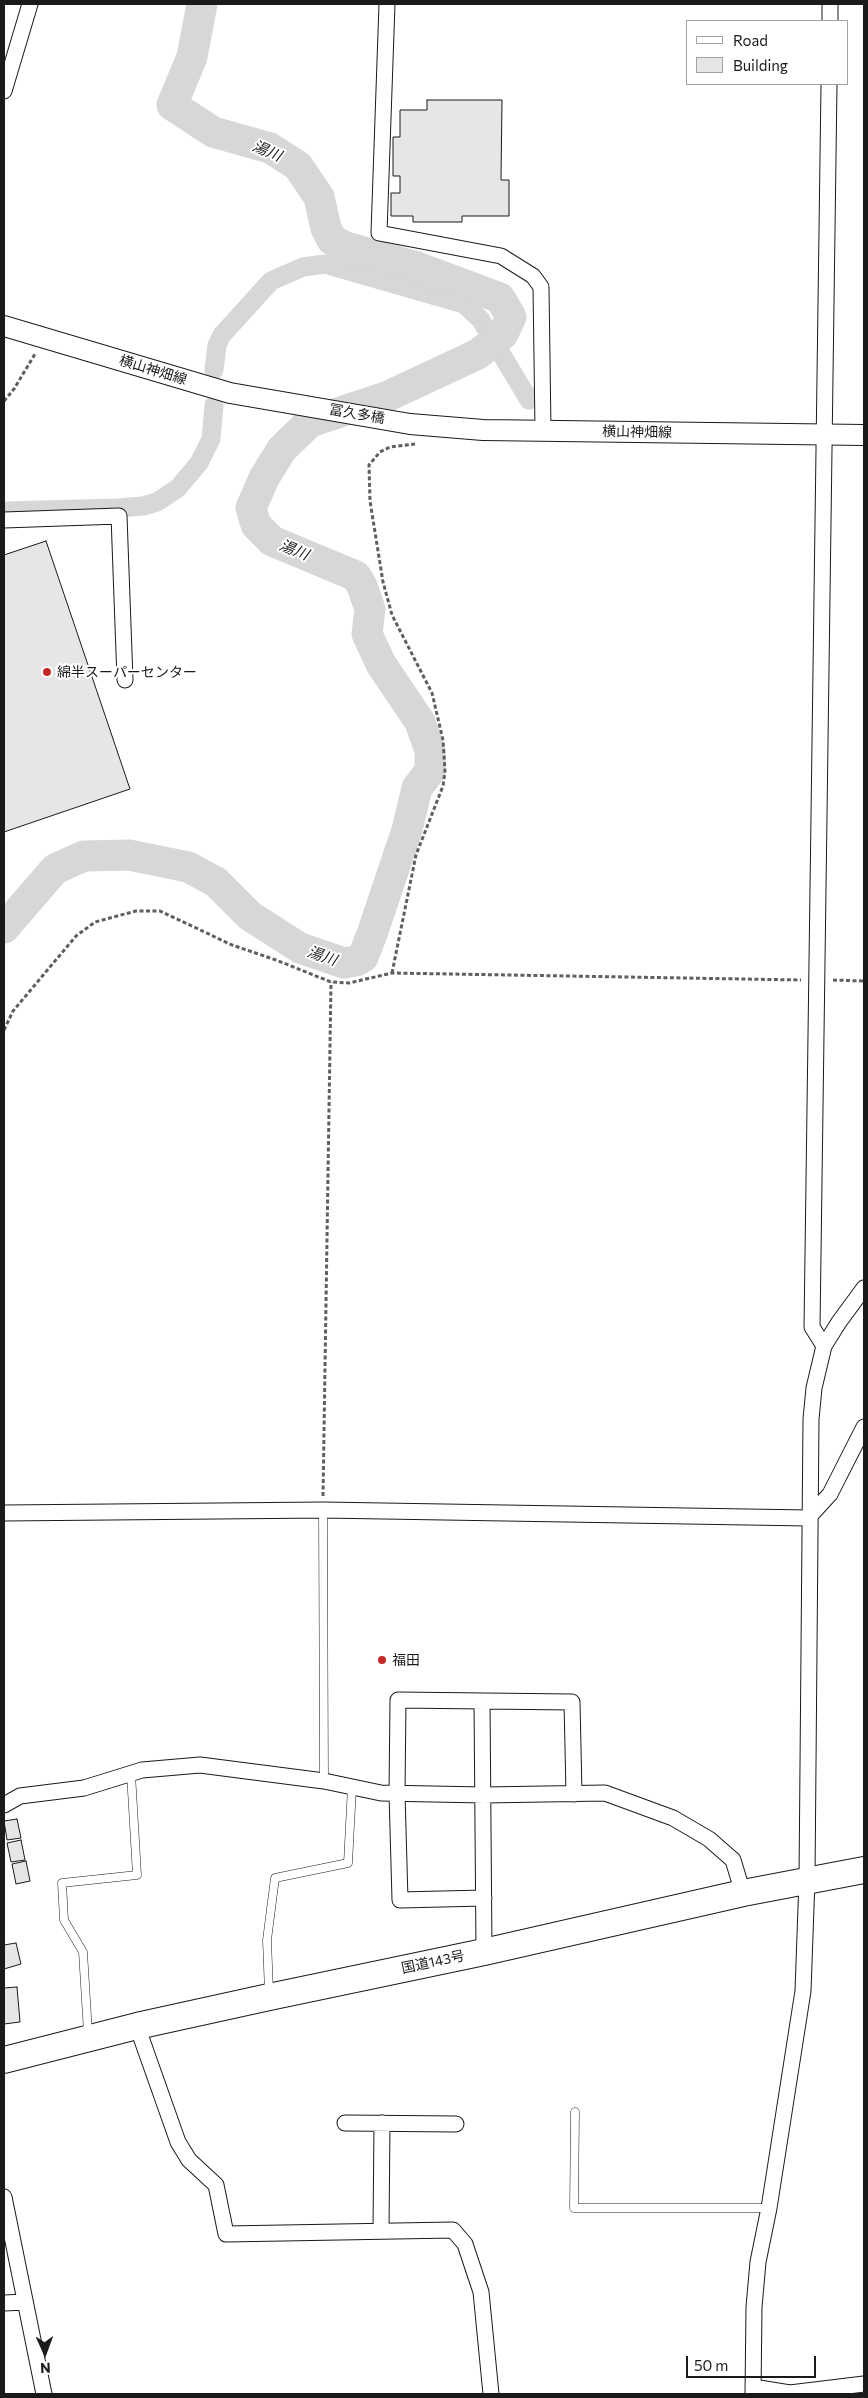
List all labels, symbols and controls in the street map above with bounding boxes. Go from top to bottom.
legend [686,20,848,85]
text: Road [733,31,768,49]
text: Building [733,56,788,74]
water label: 湯川 [250,137,284,165]
street label: 横山神畑線 [117,352,189,388]
street label: 冨久多橋 [328,401,386,427]
street label: 横山神畑線 [602,423,672,441]
water label: 湯川 [277,536,311,564]
place label: 綿半スーパーセンター [57,664,197,680]
marker: 綿半スーパーセンター [41,666,53,678]
water label: 湯川 [305,943,339,969]
place label: 福田 [392,1652,420,1668]
marker: 福田 [376,1654,388,1666]
street label: 国道143号 [400,1947,466,1977]
north arrow [20,2328,70,2378]
scale bar [688,2346,818,2378]
text: 50 m [694,2356,728,2374]
text: N [40,2360,51,2377]

